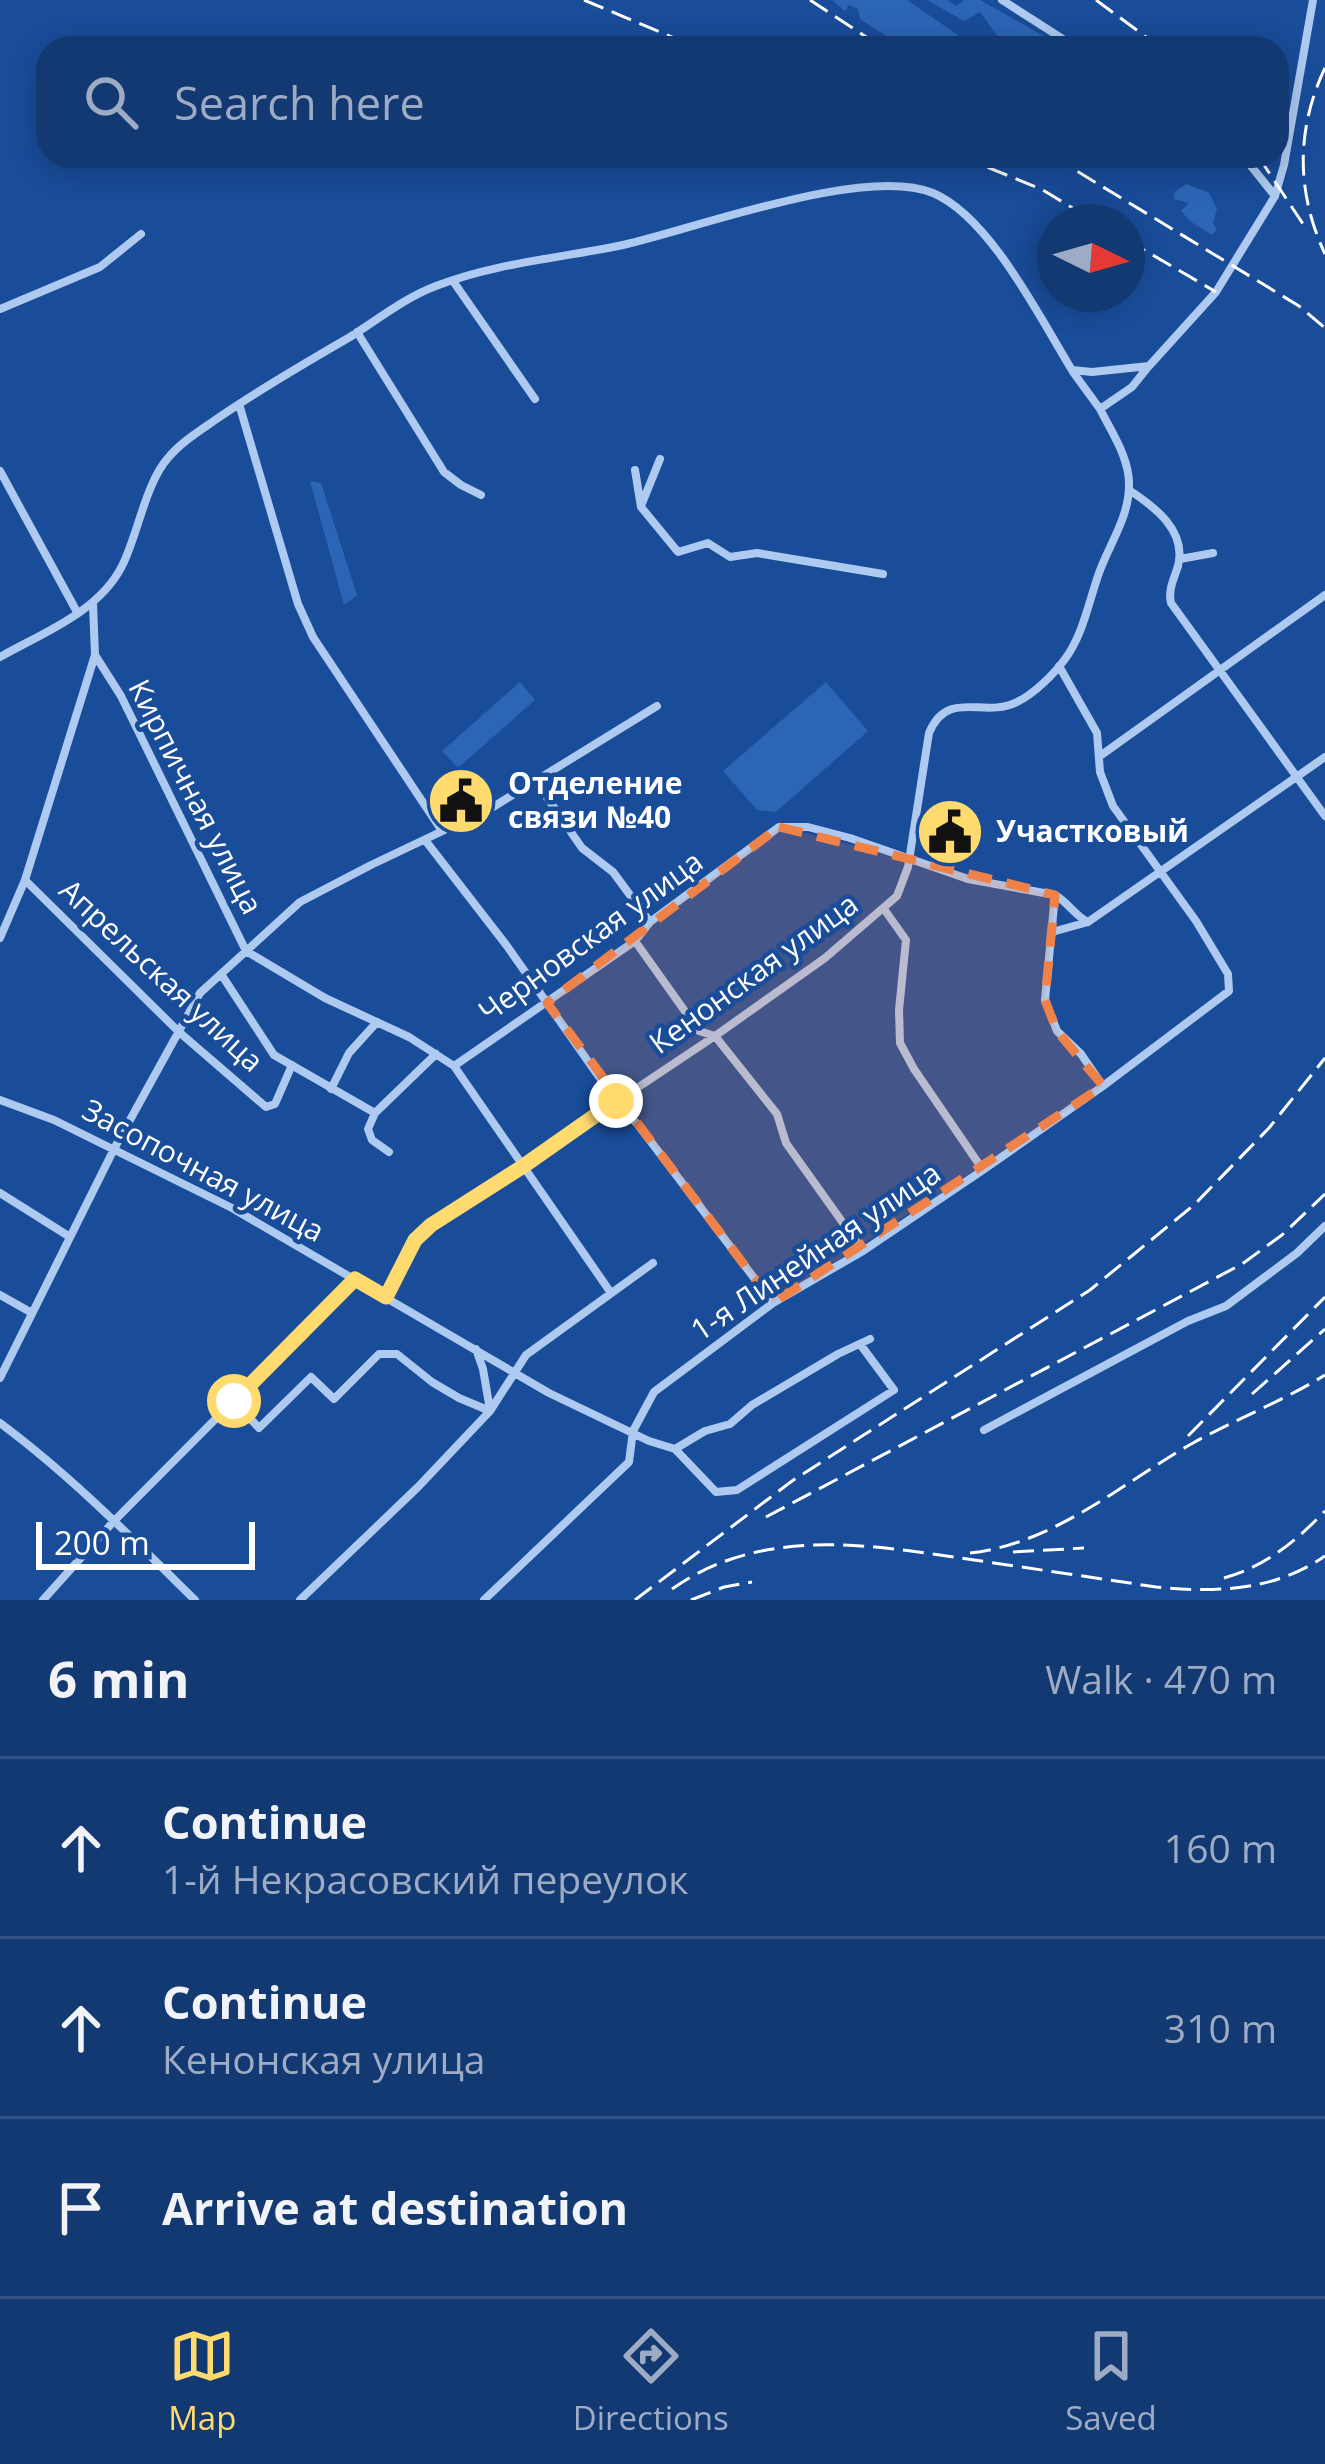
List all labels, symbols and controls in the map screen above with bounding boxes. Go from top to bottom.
search box [36,36,1289,168]
icon: search [78,69,144,135]
text: Search here [174,72,425,133]
north arrow [1037,204,1145,312]
street label: Кирпичная улица [119,672,273,921]
place label: Отделение связи №40 [508,762,682,837]
public building icon: Отделение связи №40 [426,766,496,836]
public building icon: Участковый [915,797,985,867]
place label: Участковый [996,810,1189,851]
street label: Черновская улица [470,840,711,1031]
street label: Апрельская улица [51,869,273,1080]
street label: Кенонская улица [640,883,866,1063]
route end [589,1074,643,1128]
street label: Засопочная улица [76,1089,332,1251]
street label: 1-я Линейная улица [682,1152,948,1350]
route start [207,1374,261,1428]
scale bar [36,1516,255,1569]
text: 200 m [54,1520,150,1565]
text: 6 min [48,1643,190,1713]
text: Walk · 470 m [1045,1652,1277,1705]
text: Continue [162,1791,367,1852]
icon: ahead [48,1815,114,1881]
text: 160 m [1164,1821,1277,1874]
text: 1-й Некрасовский переулок [162,1852,689,1905]
text: Continue [162,1971,367,2032]
icon: ahead [48,1995,114,2061]
text: 310 m [1164,2001,1277,2054]
text: Кенонская улица [162,2032,485,2085]
icon: arrive [48,2175,114,2241]
text: Arrive at destination [162,2177,628,2238]
tab: Map [168,2323,236,2440]
tab: Directions [573,2323,729,2440]
tab: Saved [1065,2323,1157,2440]

